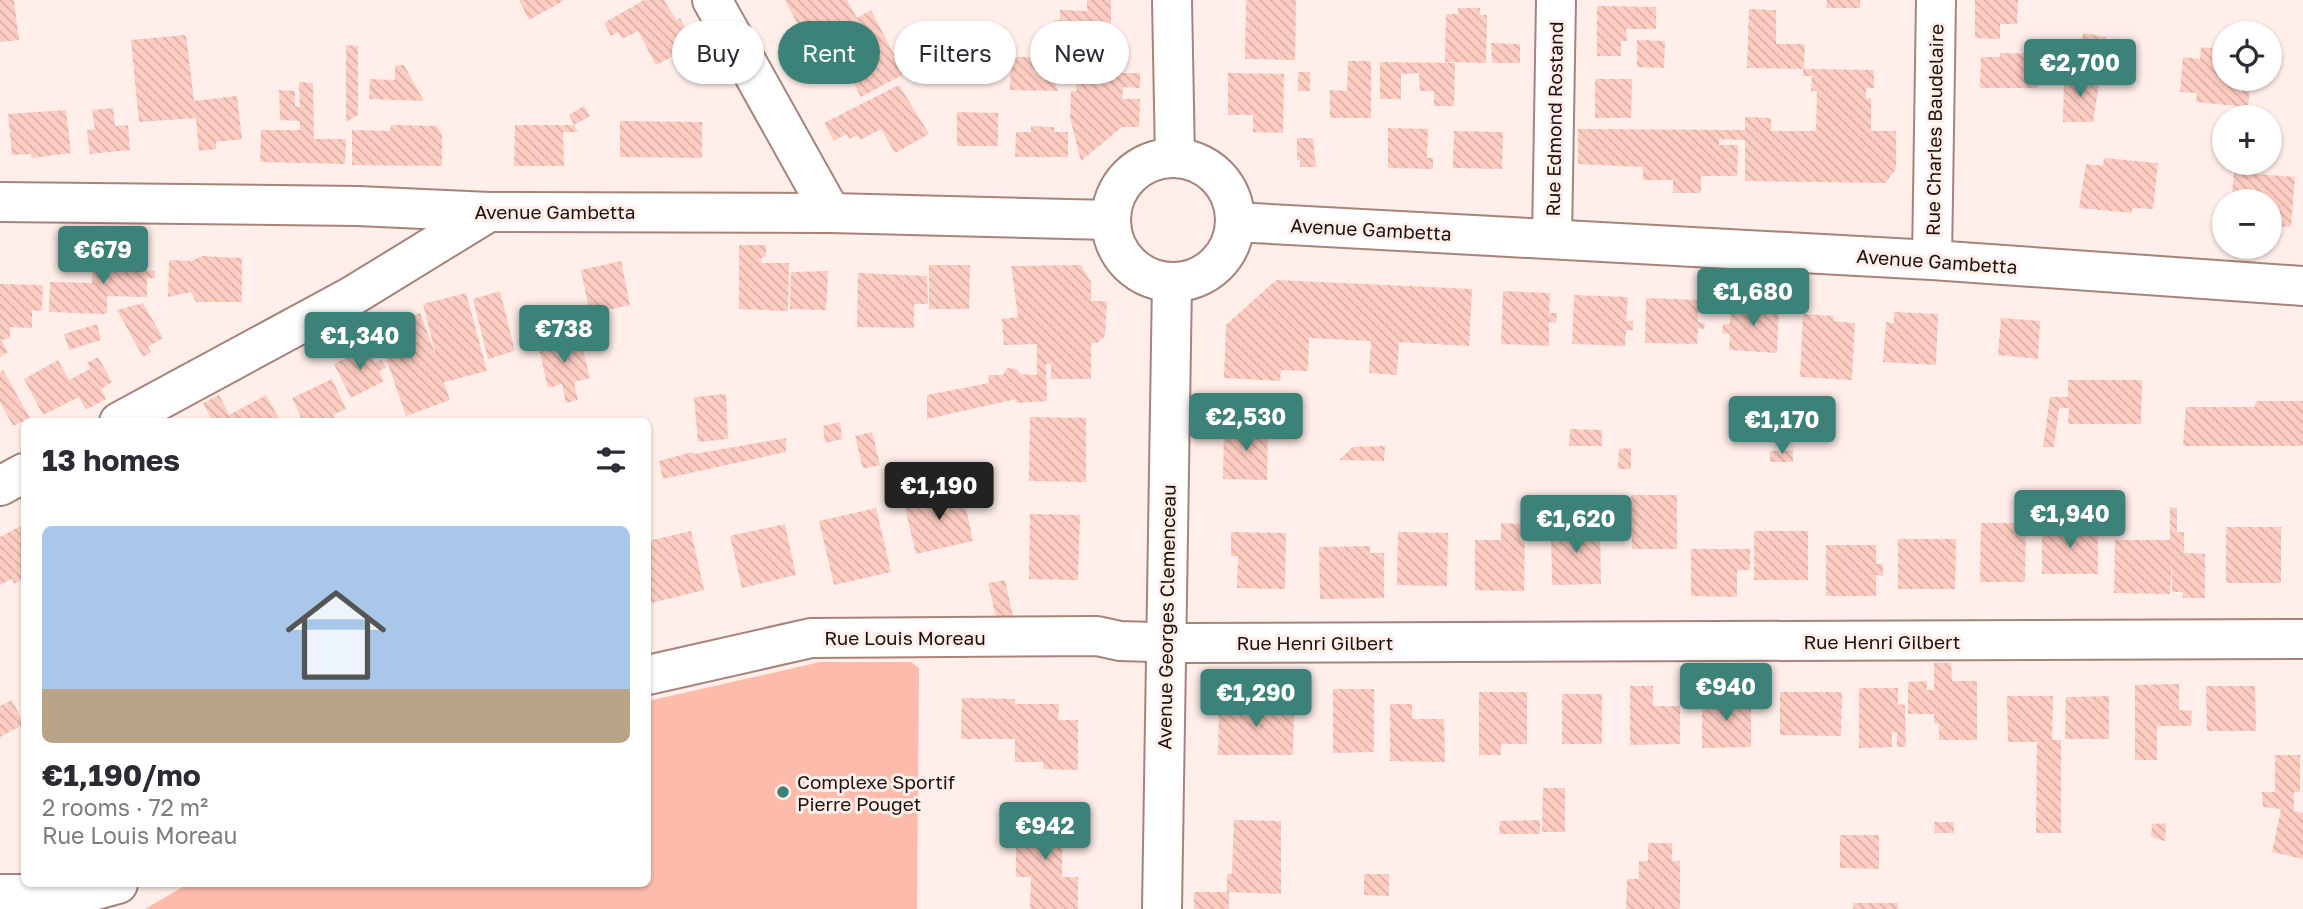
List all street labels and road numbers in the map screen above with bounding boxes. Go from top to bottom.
street label: Rue Edmond Rostand [1541,21,1567,217]
street label: Rue Charles Baudelaire [1921,24,1947,236]
street label: Avenue Gambetta [474,200,636,223]
street label: Avenue Gambetta [1290,213,1452,245]
street label: Avenue Gambetta [1856,244,2018,278]
street label: Avenue Georges Clemenceau [1152,484,1180,750]
street label: Rue Louis Moreau [824,626,986,649]
street label: Rue Henri Gilbert [1804,630,1960,653]
street label: Rue Henri Gilbert [1237,631,1393,654]

